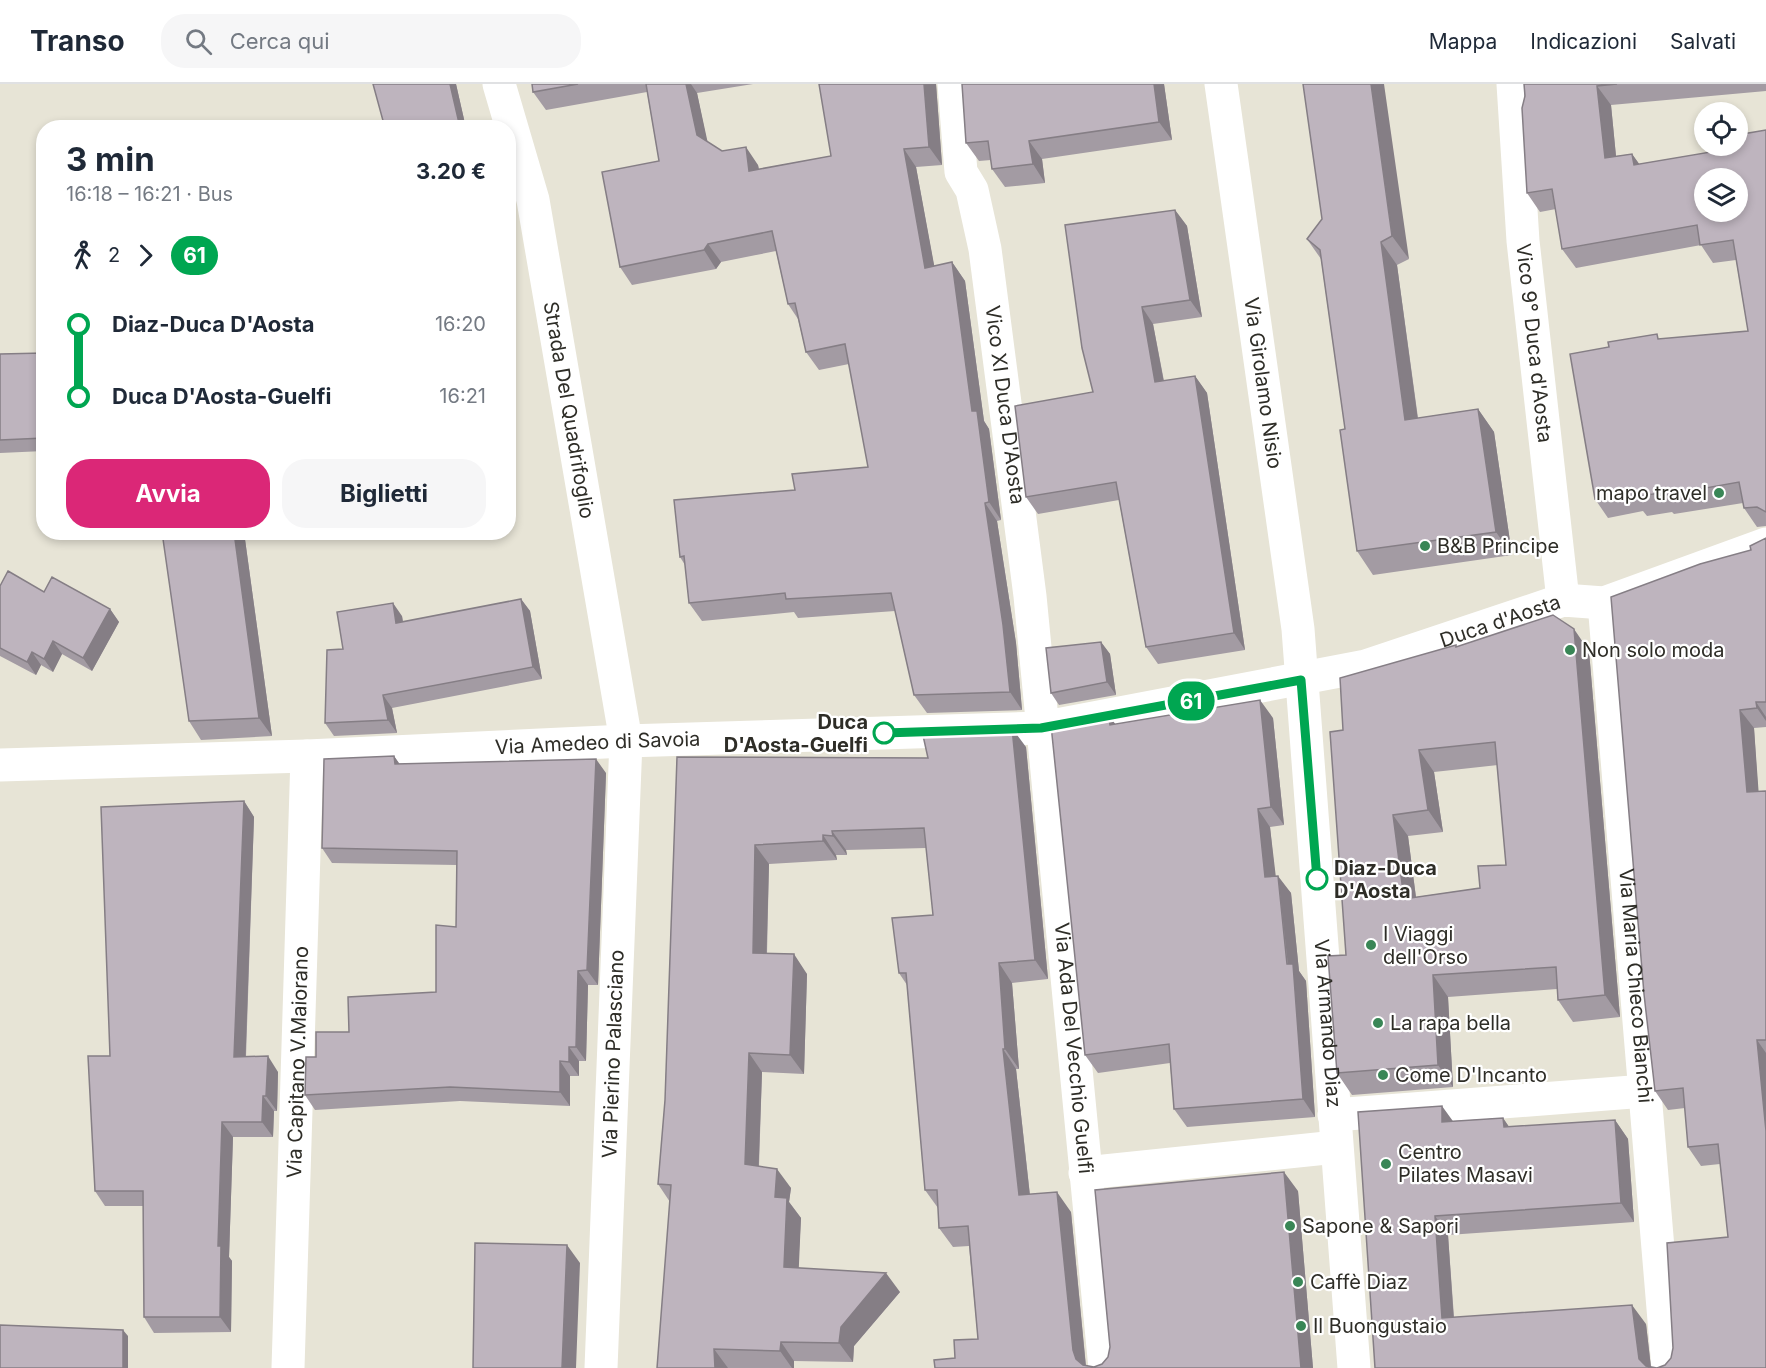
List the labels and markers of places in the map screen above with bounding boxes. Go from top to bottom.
place label: mapo travel [1596,481,1707,505]
marker: mapo travel [1712,486,1726,500]
place label: B&B Principe [1437,534,1559,558]
marker: B&B Principe [1418,539,1432,553]
place label: Non solo moda [1582,638,1725,662]
marker: Non solo moda [1563,643,1577,657]
place label: Duca D'Aosta-Guelfi [724,710,868,757]
marker: Duca D'Aosta-Guelfi [873,722,895,744]
place label: Diaz-Duca D'Aosta [1334,856,1437,903]
marker: Diaz-Duca D'Aosta [1306,868,1328,890]
place label: I Viaggi dell'Orso [1383,922,1468,969]
marker: I Viaggi dell'Orso [1364,938,1378,952]
place label: La rapa bella [1390,1011,1511,1035]
marker: La rapa bella [1371,1016,1385,1030]
place label: Come D'Incanto [1395,1063,1547,1087]
marker: Come D'Incanto [1376,1068,1390,1082]
place label: Centro Pilates Masavi [1398,1140,1533,1187]
marker: Centro Pilates Masavi [1379,1157,1393,1171]
place label: Sapone & Sapori [1302,1214,1459,1238]
marker: Sapone & Sapori [1283,1219,1297,1233]
place label: Caffè Diaz [1310,1270,1408,1294]
marker: Caffè Diaz [1291,1275,1305,1289]
place label: Il Buongustaio [1313,1314,1447,1338]
marker: Il Buongustaio [1294,1319,1308,1333]

